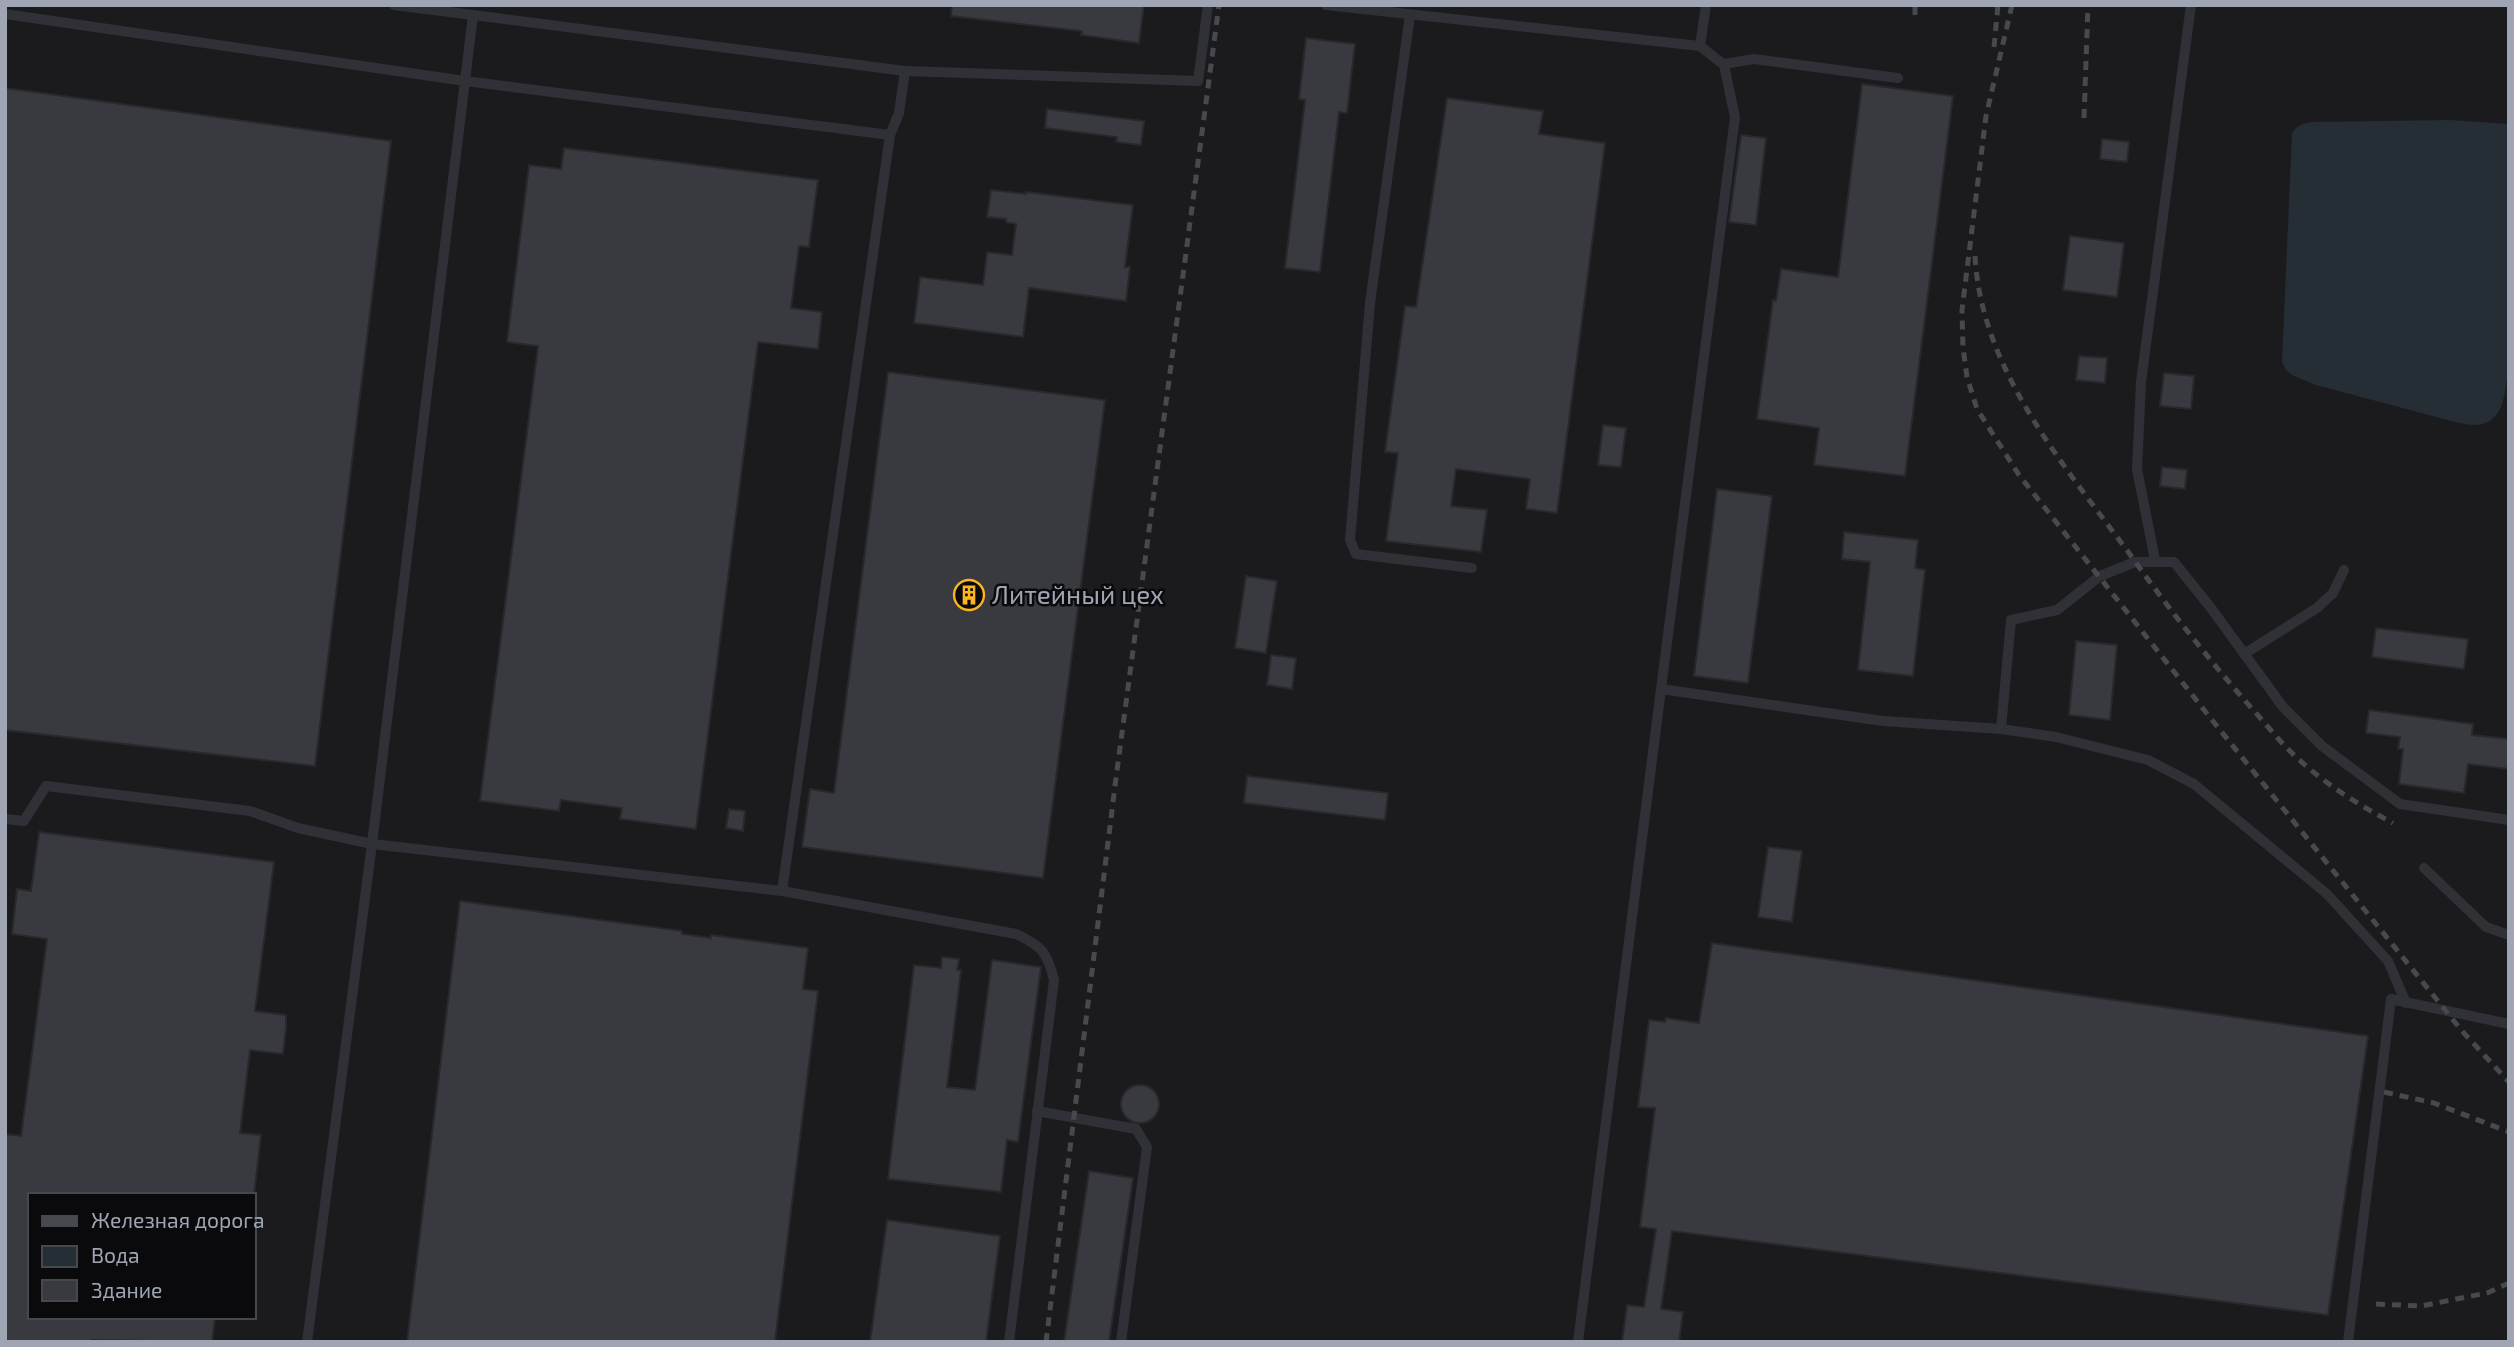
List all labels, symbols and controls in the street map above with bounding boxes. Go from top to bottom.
building icon: Литейный цех [952,578,986,612]
place label: Литейный цех [992,578,1164,609]
legend [28,1193,256,1319]
text: Железная дорога [91,1207,264,1232]
text: Вода [91,1242,140,1267]
text: Здание [91,1277,162,1302]

